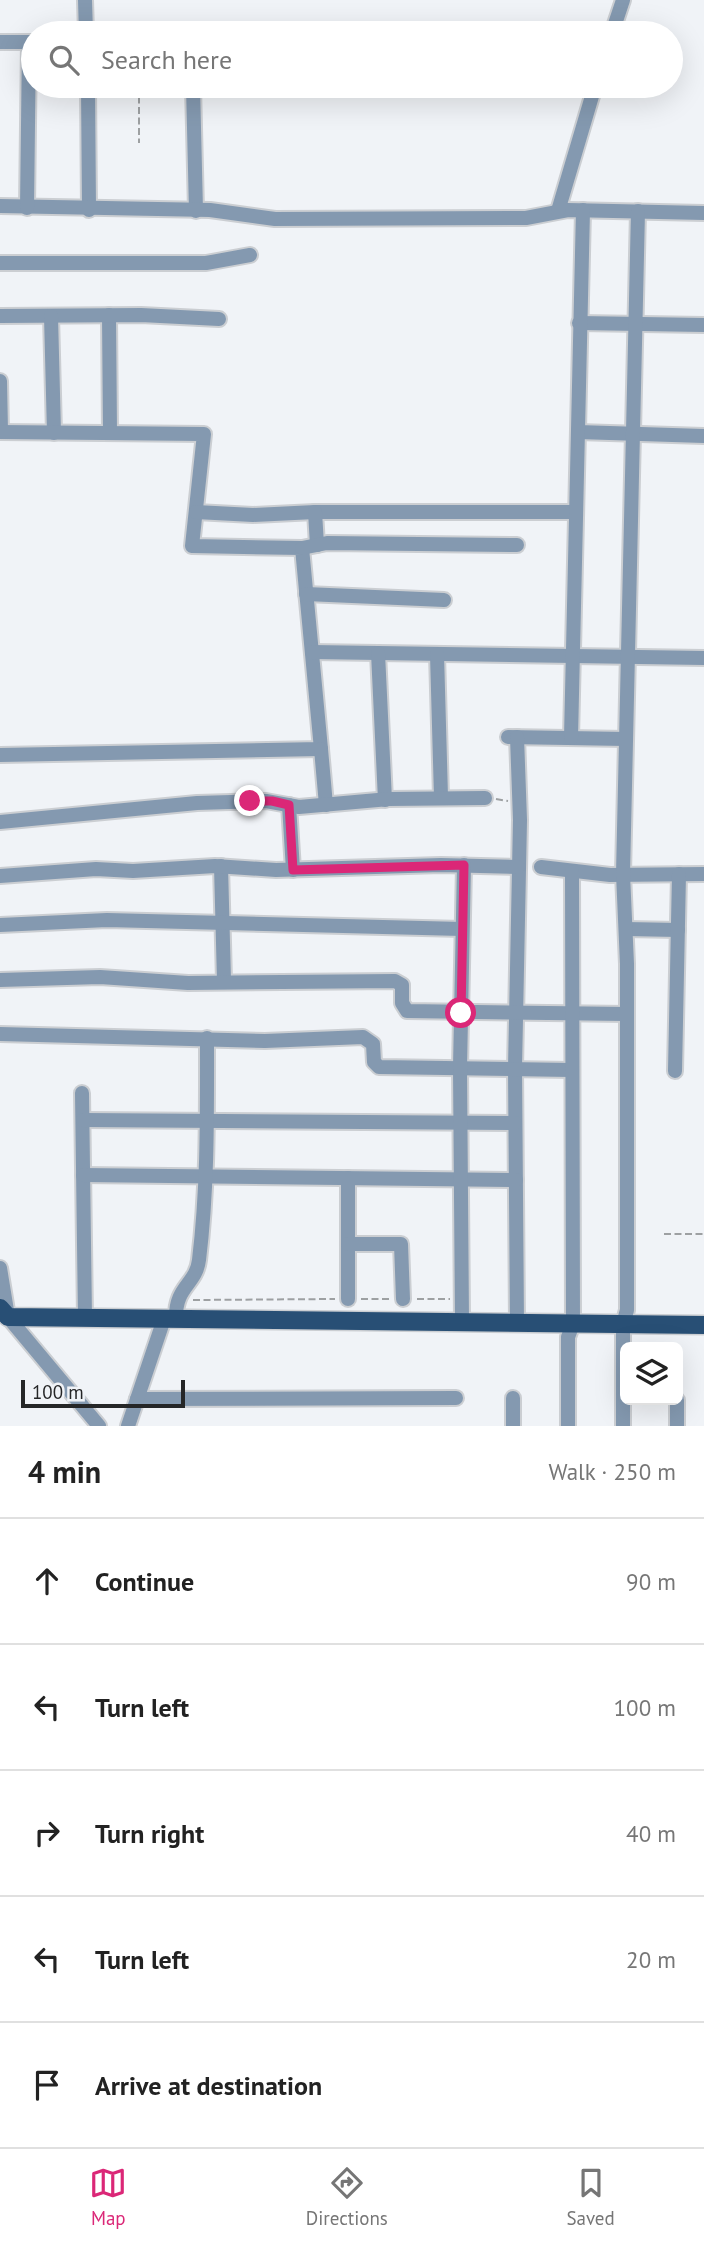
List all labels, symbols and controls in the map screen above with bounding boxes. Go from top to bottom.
search box [21,21,683,98]
icon: search [45,41,83,79]
text: Search here [101,43,232,76]
route end [234,785,265,816]
route start [445,997,476,1028]
map controls [620,1342,683,1405]
button: layers [620,1342,683,1405]
scale bar [21,1377,186,1409]
text: 100 m [32,1380,84,1404]
text: 4 min [28,1452,101,1491]
text: Walk · 250 m [549,1457,676,1486]
icon: ahead [28,1562,66,1600]
text: Continue [95,1565,194,1598]
text: 90 m [626,1567,676,1596]
icon: left [28,1688,66,1726]
text: Turn left [95,1691,189,1724]
text: 100 m [614,1693,676,1722]
icon: right [28,1814,66,1852]
text: Turn right [95,1817,204,1850]
text: 40 m [626,1819,676,1848]
icon: left [28,1940,66,1978]
text: Turn left [95,1943,189,1976]
text: 20 m [626,1945,676,1974]
icon: arrive [28,2066,66,2104]
text: Arrive at destination [95,2069,322,2102]
tab: Map [89,2164,127,2230]
tab: Directions [306,2164,388,2230]
tab: Saved [566,2164,615,2230]

